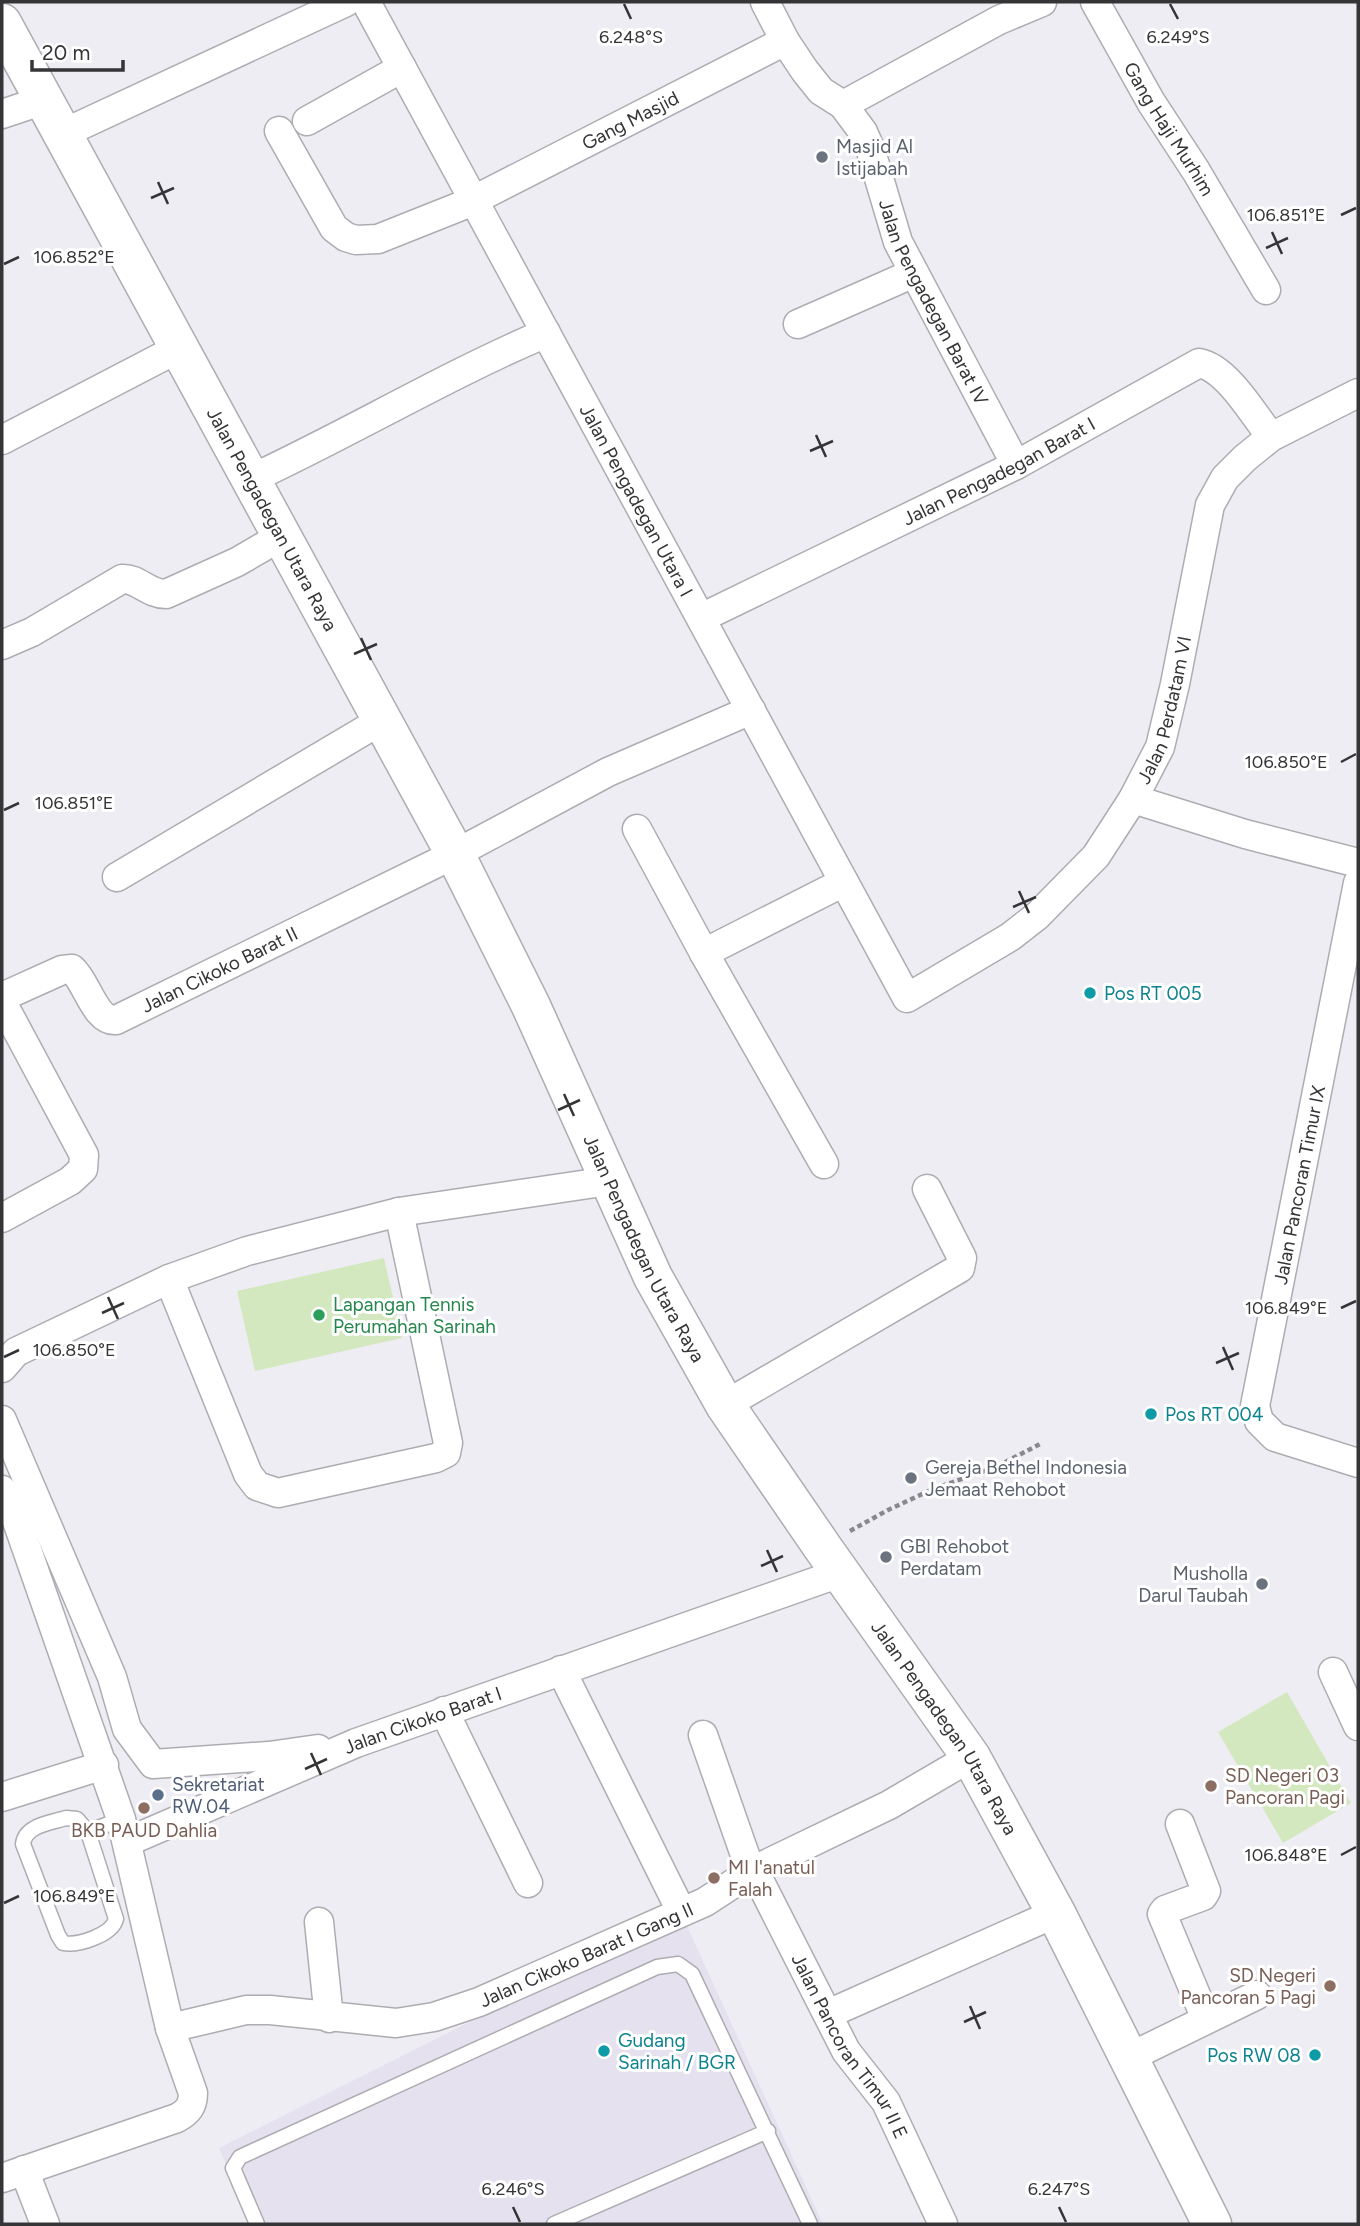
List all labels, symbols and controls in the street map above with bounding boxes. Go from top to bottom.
text: 6.248°S [599,26,663,48]
text: 6.249°S [1146,26,1210,48]
scale bar [32,28,122,72]
text: 20 m [42,40,90,65]
street label: Gang Haji Murhim [1119,58,1219,200]
street label: Gang Masjid [578,86,683,155]
place label: Masjid Al Istijabah [836,135,913,180]
marker: Masjid Al Istijabah [814,149,830,165]
street label: Jalan Pengadegan Barat IV [874,197,993,409]
text: 106.851°E [1246,204,1326,226]
text: 106.852°E [33,246,115,268]
street label: Jalan Pengadegan Utara I [575,400,698,601]
street label: Jalan Pengadegan Utara Raya [202,404,342,635]
street label: Jalan Pengadegan Barat I [899,412,1099,530]
street label: Jalan Perdatam VI [1132,634,1196,788]
text: 106.850°E [1244,751,1328,773]
text: 106.851°E [34,792,114,814]
street label: Jalan Cikoko Barat II [138,922,301,1018]
place label: Pos RT 005 [1104,982,1202,1005]
marker: Pos RT 005 [1082,985,1098,1001]
street label: Jalan Pancoran Timur IX [1269,1083,1330,1286]
street label: Jalan Pengadegan Utara Raya [578,1131,710,1367]
place label: Lapangan Tennis Perumahan Sarinah [333,1293,496,1338]
text: 106.849°E [1245,1297,1327,1319]
marker: Lapangan Tennis Perumahan Sarinah [311,1307,327,1323]
text: 106.850°E [32,1339,116,1361]
place label: Pos RT 004 [1165,1403,1264,1426]
marker: Pos RT 004 [1143,1406,1159,1422]
place label: Gereja Bethel Indonesia Jemaat Rehobot [925,1456,1127,1501]
marker: Gereja Bethel Indonesia Jemaat Rehobot [903,1470,919,1486]
place label: GBI Rehobot Perdatam [900,1535,1009,1580]
marker: GBI Rehobot Perdatam [878,1549,894,1565]
place label: Musholla Darul Taubah [1138,1562,1248,1607]
marker: Musholla Darul Taubah [1254,1576,1270,1592]
street label: Jalan Pengadegan Utara Raya [866,1616,1022,1839]
street label: Jalan Cikoko Barat I [340,1682,505,1759]
place label: SD Negeri 03 Pancoran Pagi [1225,1764,1345,1809]
place label: Sekretariat RW.04 [172,1773,265,1818]
marker: SD Negeri 03 Pancoran Pagi [1203,1778,1219,1794]
marker: Sekretariat RW.04 [150,1787,166,1803]
marker: BKB PAUD Dahlia [136,1800,152,1816]
place label: BKB PAUD Dahlia [71,1819,217,1842]
text: 106.848°E [1244,1844,1328,1866]
place label: MI I'anatul Falah [728,1856,815,1901]
marker: MI I'anatul Falah [706,1870,722,1886]
text: 106.849°E [33,1885,115,1907]
street label: Jalan Cikoko Barat I Gang II [476,1898,697,2012]
street label: Jalan Pancoran Timur II E [786,1950,912,2142]
place label: SD Negeri Pancoran 5 Pagi [1181,1964,1316,2009]
marker: SD Negeri Pancoran 5 Pagi [1322,1978,1338,1994]
place label: Gudang Sarinah / BGR [618,2029,736,2074]
marker: Gudang Sarinah / BGR [596,2043,612,2059]
place label: Pos RW 08 [1207,2044,1301,2067]
marker: Pos RW 08 [1307,2047,1323,2063]
text: 6.246°S [481,2178,545,2200]
text: 6.247°S [1028,2178,1090,2200]

